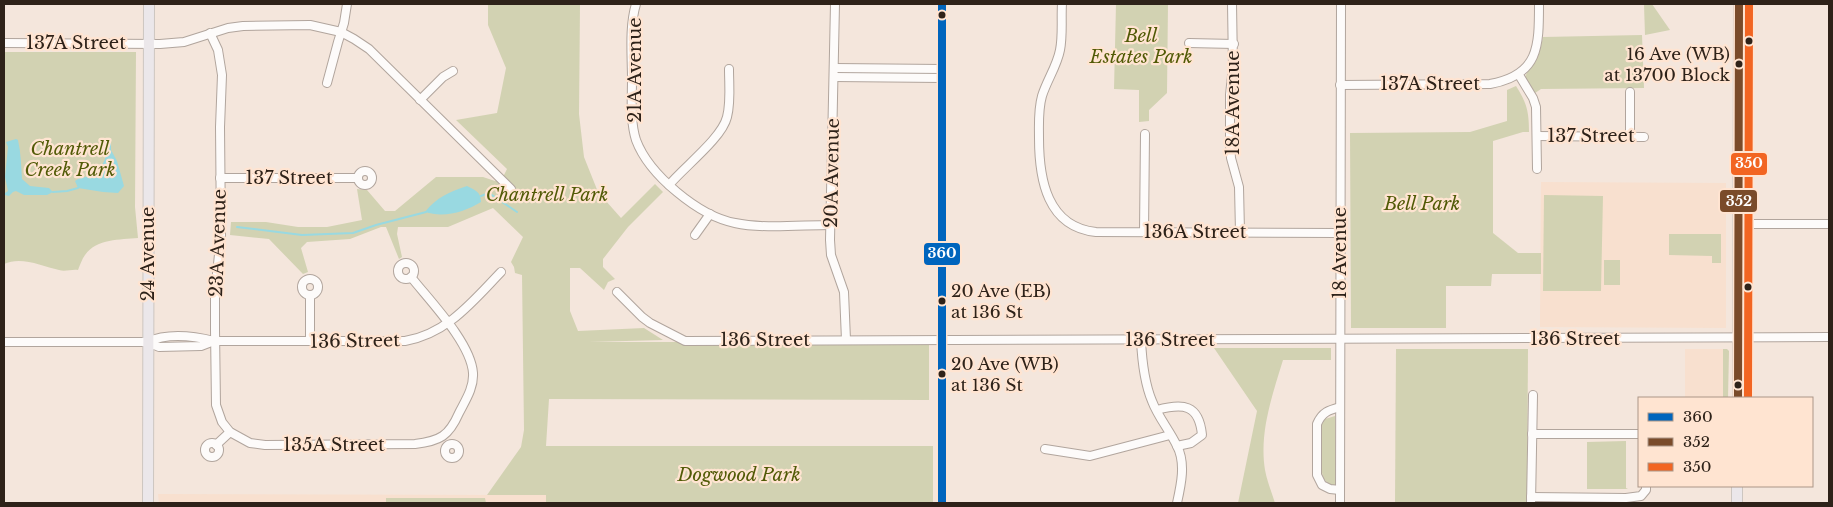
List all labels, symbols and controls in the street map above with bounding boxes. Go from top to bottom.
unlabelled marker [937,10,947,20]
street label: 21A Avenue [624,17,646,123]
park label: Bell Estates Park [1089,25,1192,68]
street label: 137A Street [26,32,126,54]
unlabelled marker [1744,36,1754,46]
place label: 16 Ave (WB) at 13700 Block [1604,44,1731,86]
street label: 18A Avenue [1222,50,1244,156]
marker: 16 Ave (WB) at 13700 Block [1734,59,1744,69]
street label: 137A Street [1380,73,1480,95]
street label: 20A Avenue [820,118,844,228]
street label: 137 Street [1547,125,1635,147]
park label: Chantrell Creek Park [25,138,116,181]
line badge: 350 [1730,152,1768,176]
text: 350 [1735,154,1763,172]
street label: 137 Street [245,167,333,189]
park label: Chantrell Park [486,184,608,206]
street label: 23A Avenue [205,188,231,298]
line badge: 352 [1719,189,1758,213]
text: 352 [1726,192,1752,210]
park label: Bell Park [1383,193,1460,215]
street label: 24 Avenue [137,207,159,301]
street label: 18 Avenue [1329,207,1351,299]
street label: 136A Street [1143,221,1247,243]
line badge: 360 [923,242,961,266]
text: 360 [928,244,956,262]
place label: 20 Ave (EB) at 136 St [951,281,1051,323]
unlabelled marker [1743,282,1753,292]
marker: 20 Ave (EB) at 136 St [937,296,947,306]
street label: 136 Street [1530,328,1620,350]
street label: 136 Street [310,329,400,353]
street label: 136 Street [720,329,810,351]
street label: 136 Street [1125,329,1215,351]
place label: 20 Ave (WB) at 136 St [951,354,1059,396]
marker: 20 Ave (WB) at 136 St [937,369,947,379]
unlabelled marker [1733,380,1743,390]
legend [1638,397,1813,487]
text: 360 [1683,407,1713,426]
text: 352 [1683,432,1710,451]
street label: 135A Street [283,434,385,456]
text: 350 [1683,457,1711,476]
park label: Dogwood Park [677,464,800,486]

